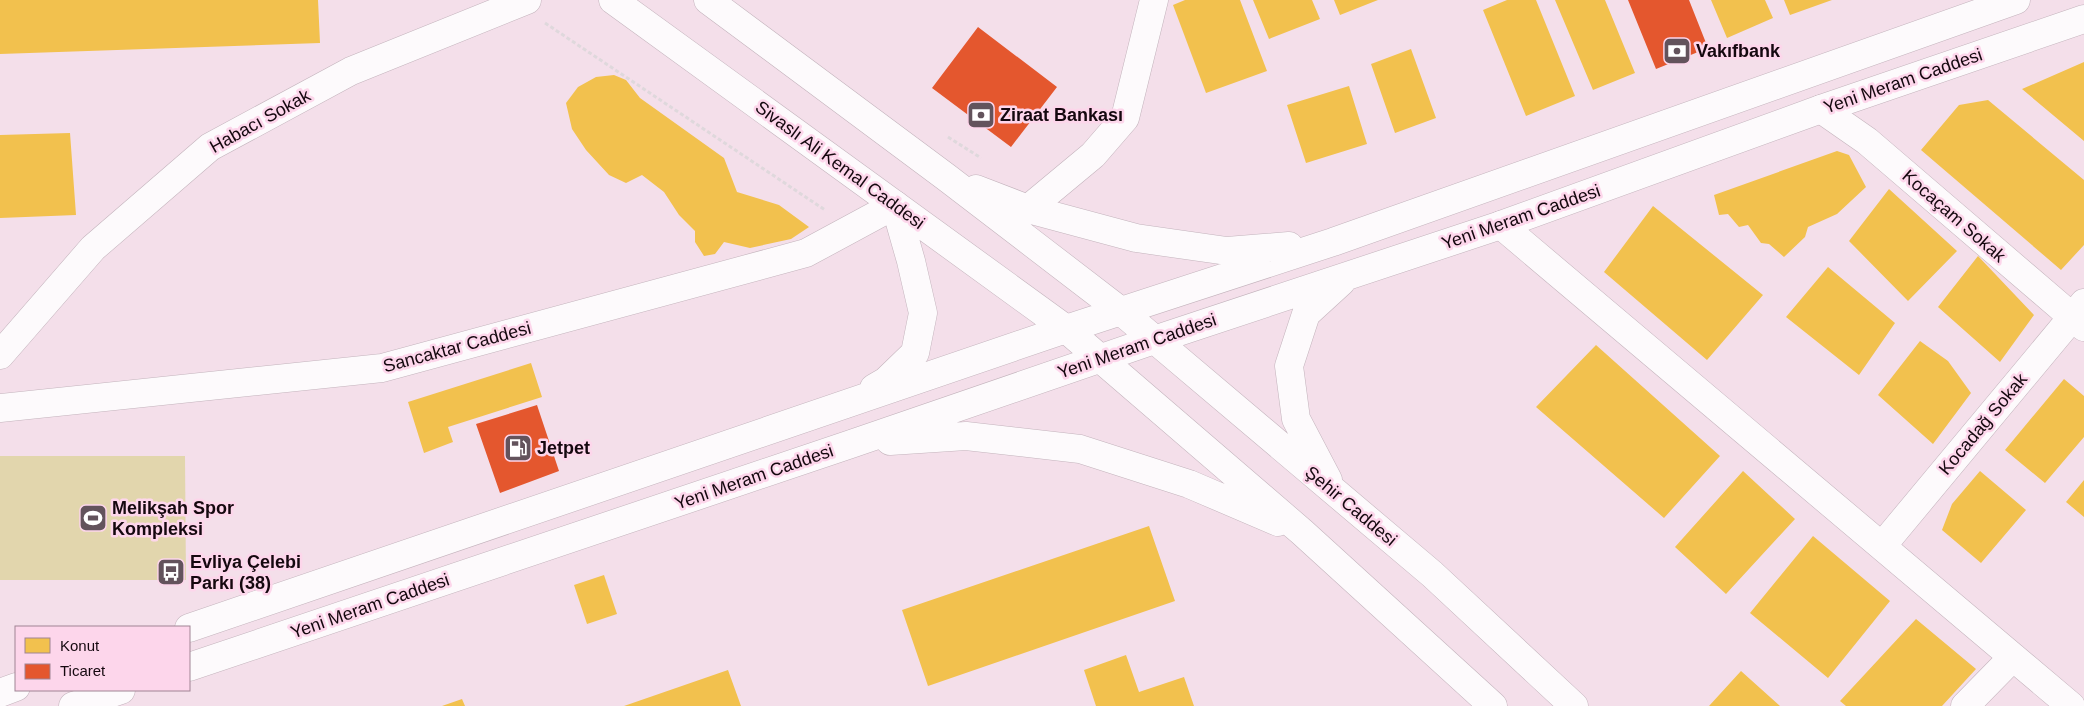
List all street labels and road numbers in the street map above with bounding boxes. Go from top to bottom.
street label: Yeni Meram Caddesi [1821,44,1985,118]
street label: Habacı Sokak [206,85,315,157]
street label: Sivaslı Ali Kemal Caddesi [752,97,928,233]
street label: Kocaçam Sokak [1898,166,2010,267]
street label: Yeni Meram Caddesi [1439,180,1603,254]
street label: Yeni Meram Caddesi [1055,309,1219,383]
street label: Sancaktar Caddesi [381,318,533,376]
street label: Kocadağ Sokak [1935,369,2032,479]
street label: Yeni Meram Caddesi [672,440,836,514]
street label: Şehir Caddesi [1301,462,1401,550]
street label: Yeni Meram Caddesi [288,569,452,643]

